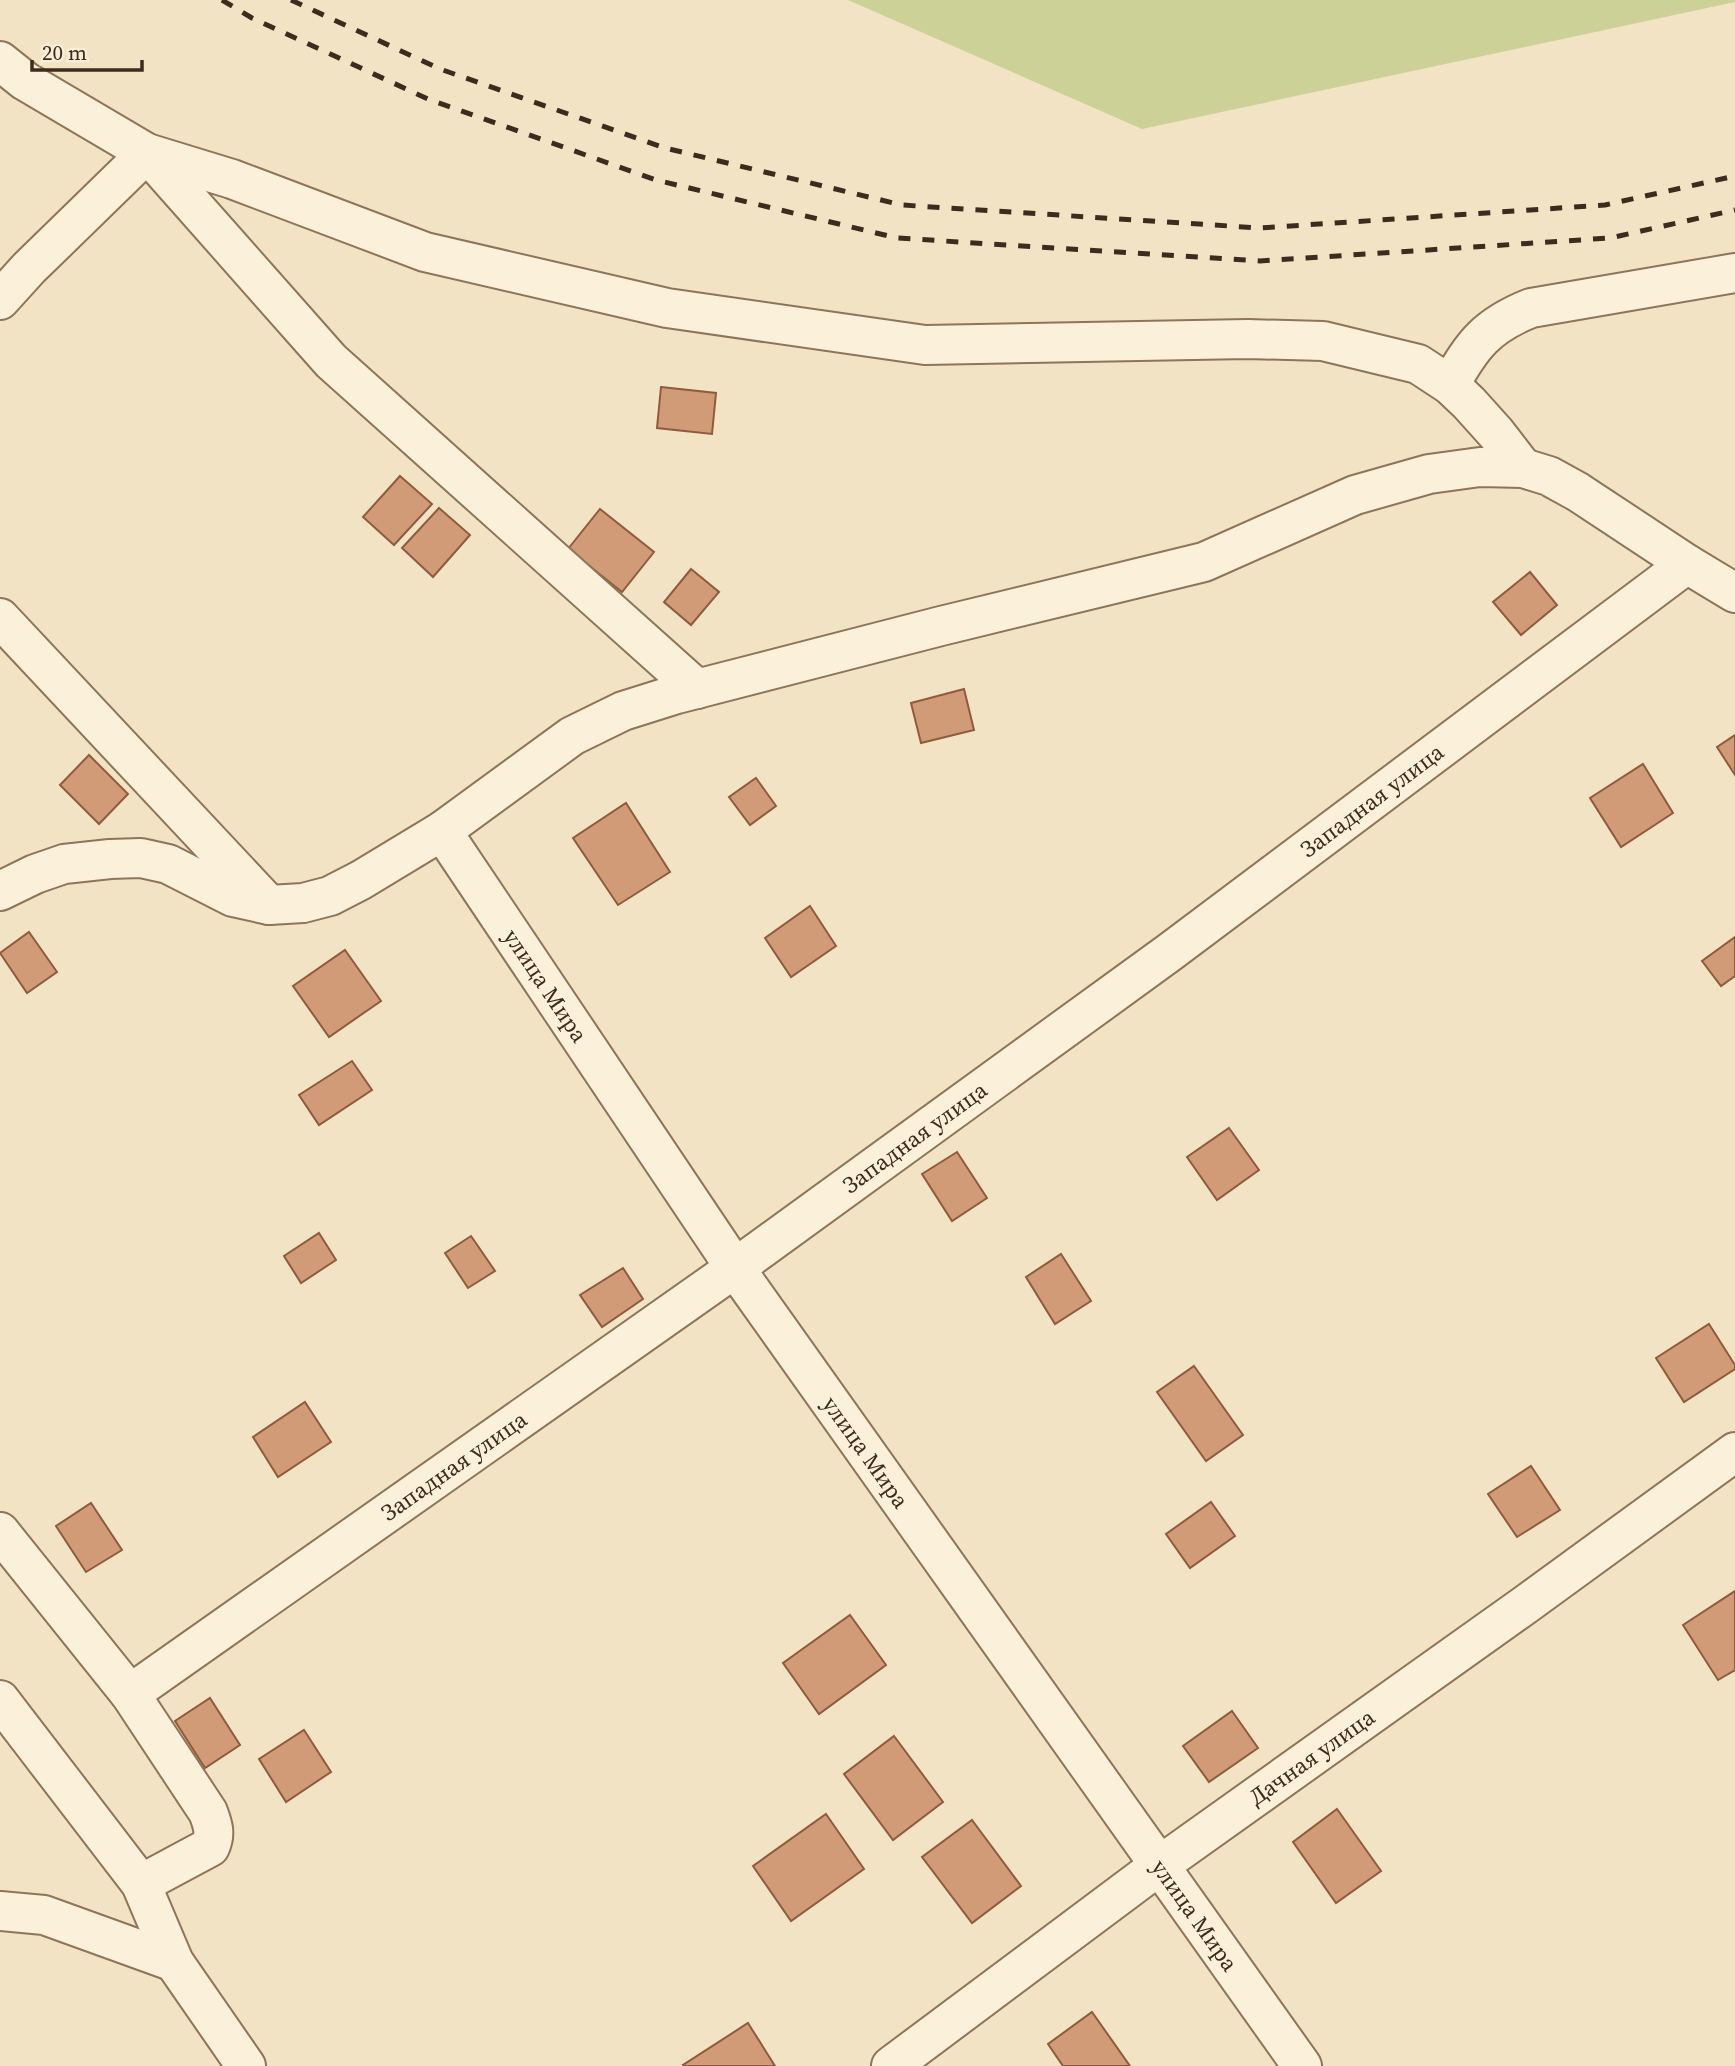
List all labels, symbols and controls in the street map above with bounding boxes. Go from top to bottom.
scale bar [32,28,142,72]
text: 20 m [42,38,87,67]
street label: Западная улица [1293,736,1451,865]
street label: улица Мира [496,922,595,1049]
street label: Западная улица [836,1074,994,1201]
street label: улица Мира [815,1390,917,1515]
street label: Западная улица [374,1403,534,1529]
street label: Дачная улица [1242,1701,1381,1813]
street label: улица Мира [1144,1853,1246,1978]

